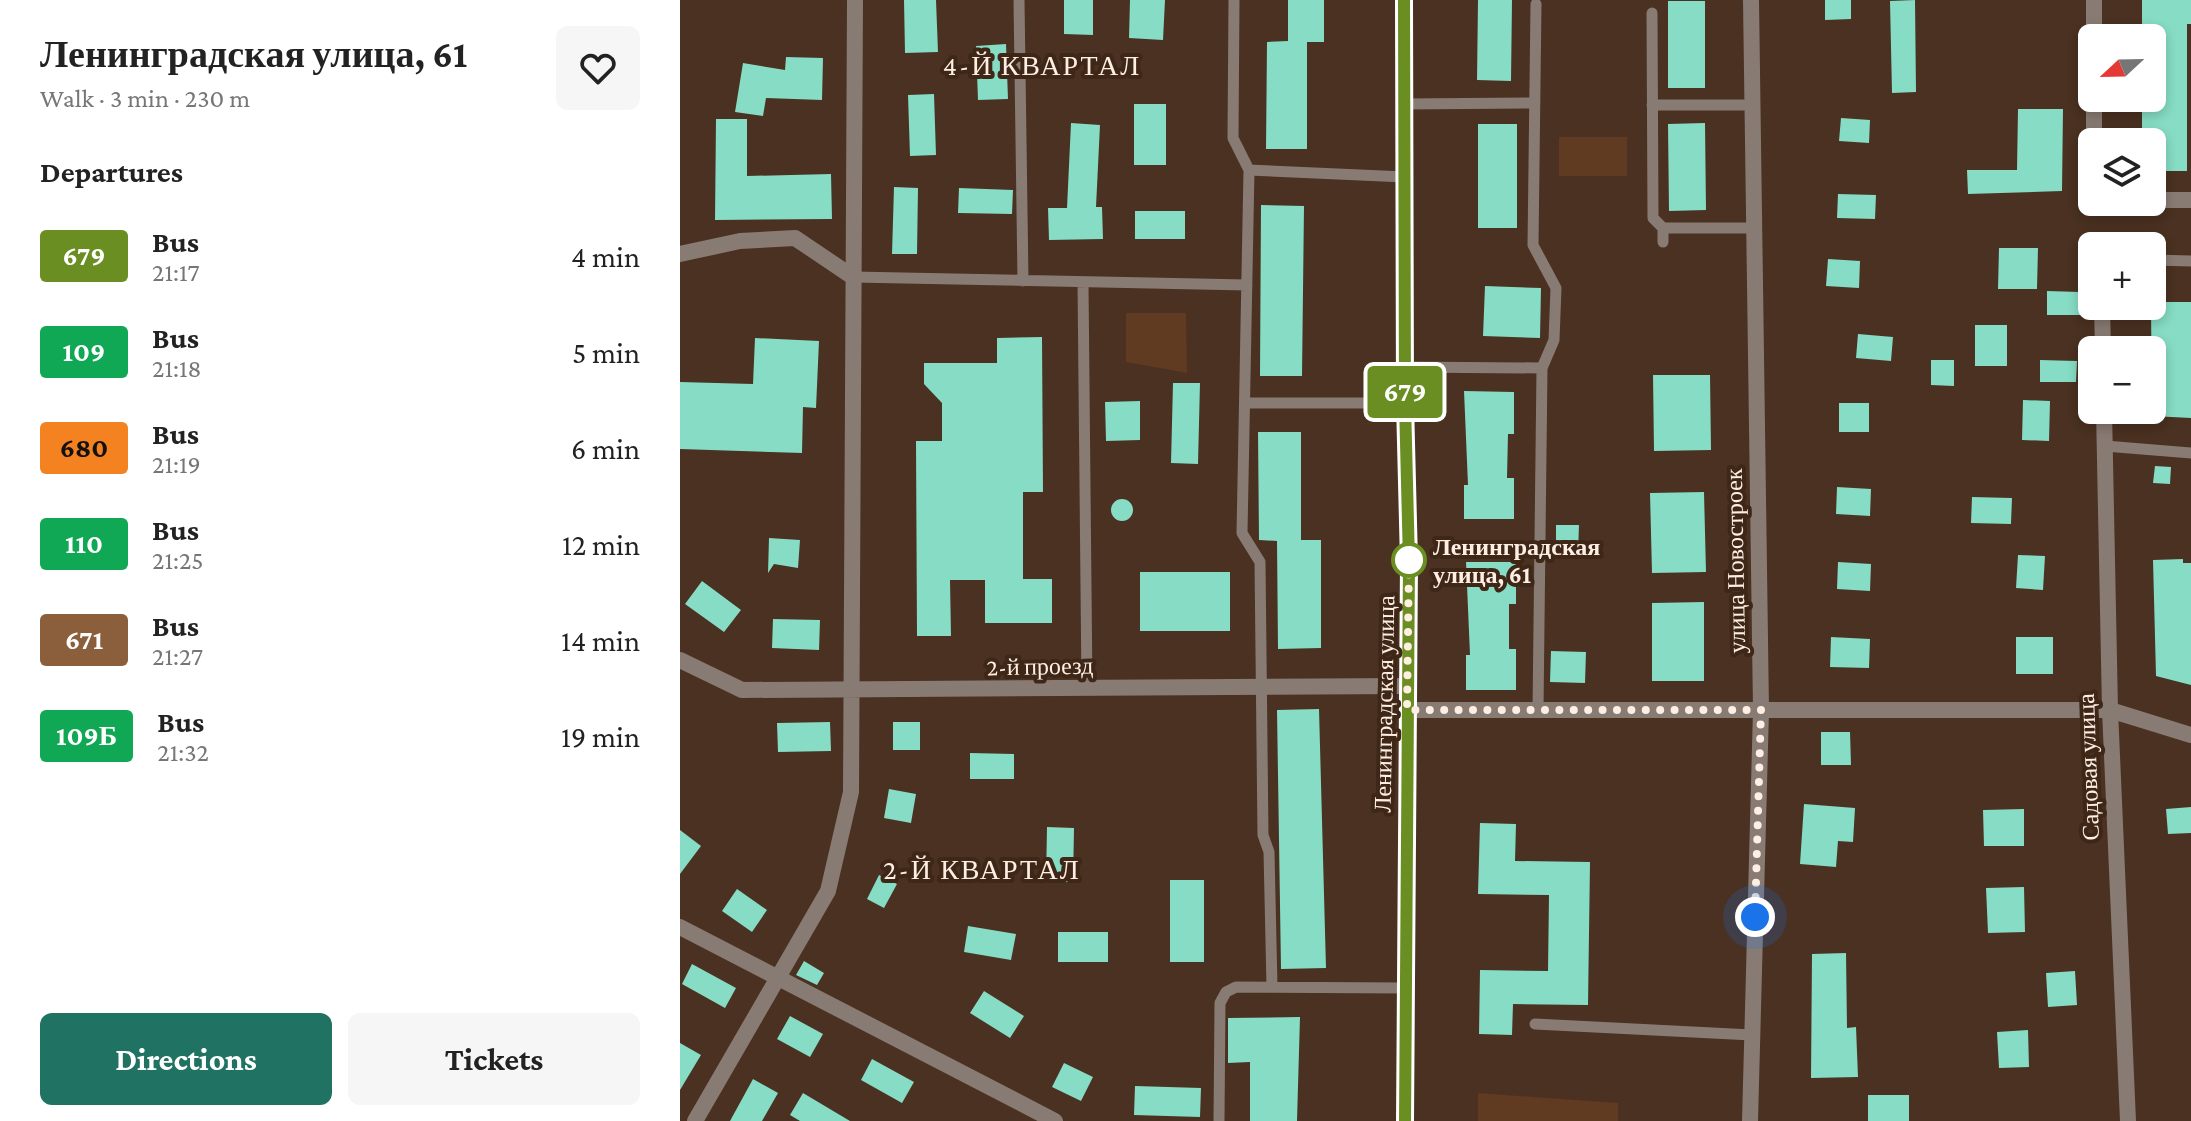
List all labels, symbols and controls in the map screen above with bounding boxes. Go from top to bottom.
north arrow [2078,24,2166,112]
map controls [2078,24,2166,424]
button: heart [556,26,640,110]
text: Ленинградская улица, 61 [40,33,467,75]
district label: 4-Й КВАРТАЛ [943,50,1141,81]
text: Walk · 3 min · 230 m [40,84,250,113]
button: layers [2078,128,2166,216]
text: Departures [40,155,183,188]
text: Bus [152,225,199,258]
button: + [2078,232,2166,320]
text: 679 [62,240,106,271]
text: 4 min [571,240,640,273]
text: 21:17 [152,258,200,287]
text: Bus [152,321,199,354]
text: 109 [63,336,105,367]
text: 5 min [572,336,640,369]
button: − [2078,336,2166,424]
text: 21:18 [152,354,202,383]
line badge: 679 [1359,366,1451,418]
text: 679 [1383,376,1427,407]
text: Bus [152,417,199,450]
text: 680 [60,432,108,463]
text: 6 min [571,432,640,465]
text: 21:19 [152,450,201,479]
street label: улица Новостроек [1720,468,1750,654]
text: Bus [152,513,199,546]
text: 110 [65,528,103,559]
text: 12 min [562,528,640,561]
place label: Ленинградская улица, 61 [1433,533,1600,589]
marker: Ленинградская улица, 61 [1392,543,1426,577]
text: 21:25 [152,546,204,575]
street label: Ленинградская улица [1369,595,1399,813]
text: Bus [152,609,199,642]
text: 671 [65,624,103,655]
text: 14 min [561,624,640,657]
text: 21:27 [152,642,203,671]
street label: 2-й проезд [986,652,1094,680]
street label: Садовая улица [2072,693,2104,841]
text: Bus [157,705,204,738]
text: 109Б [56,720,117,751]
text: 19 min [561,720,640,753]
text: 21:32 [157,738,209,767]
district label: 2-Й КВАРТАЛ [883,854,1081,885]
your location [1735,897,1775,937]
button: Directions [40,1013,332,1105]
button: Tickets [348,1013,640,1105]

